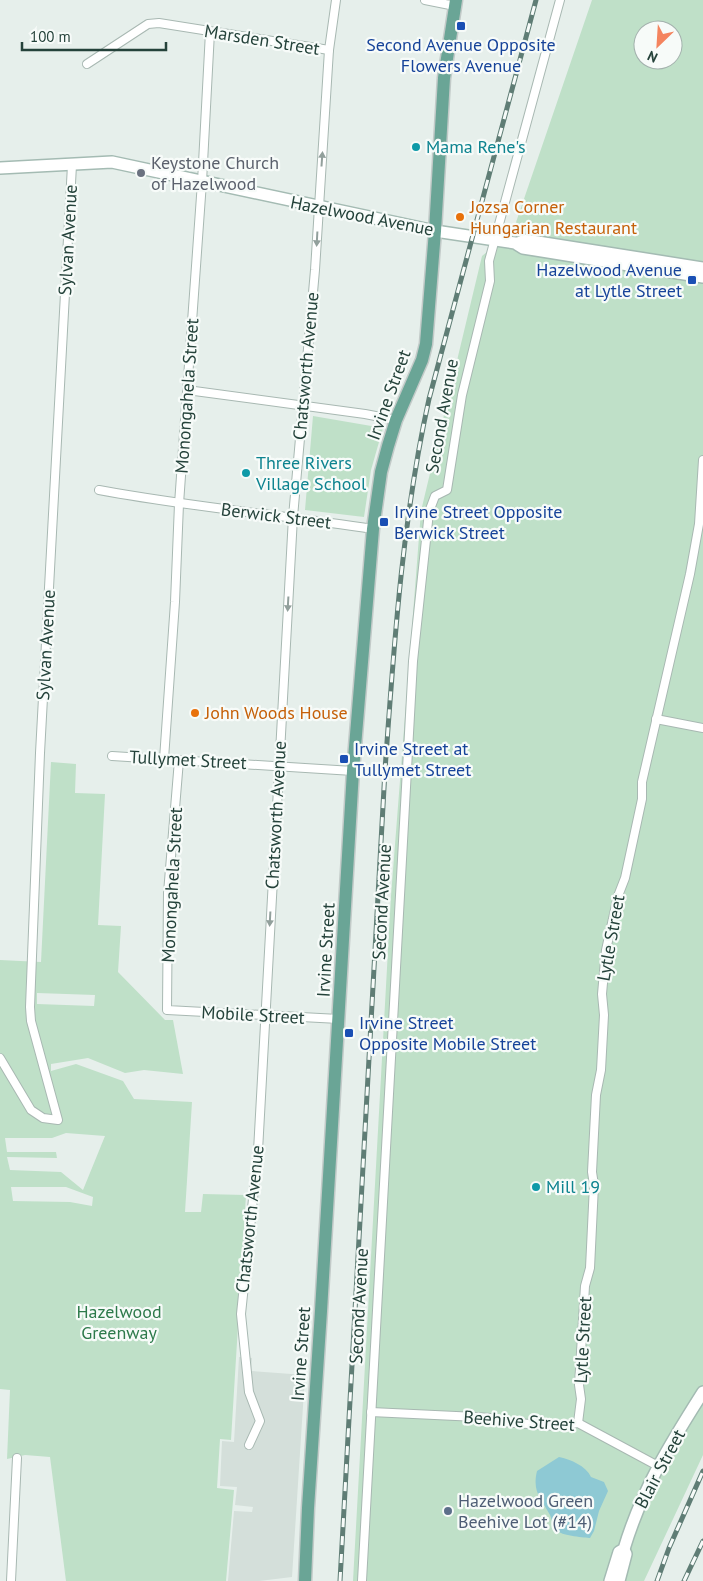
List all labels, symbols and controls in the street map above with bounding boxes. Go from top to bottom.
street label: Marsden Street [203,19,321,60]
scale bar [22,20,166,52]
marker: Second Avenue Opposite Flowers Avenue [455,20,467,32]
north arrow [633,20,683,70]
text: 100 m [30,27,71,46]
place label: Second Avenue Opposite Flowers Avenue [366,33,556,77]
text: N [645,47,660,67]
place label: Mama Rene's [426,135,526,158]
marker: Mama Rene's [410,141,422,153]
one-way arrow [318,150,326,166]
place label: Keystone Church of Hazelwood [151,151,279,195]
marker: Keystone Church of Hazelwood [135,167,147,179]
street label: Sylvan Avenue [53,184,82,296]
street label: Hazelwood Avenue [288,190,436,241]
place label: Jozsa Corner Hungarian Restaurant [469,195,637,239]
marker: Jozsa Corner Hungarian Restaurant [454,211,466,223]
one-way arrow [313,231,321,247]
place label: Hazelwood Avenue at Lytle Street [536,258,682,302]
marker: Hazelwood Avenue at Lytle Street [686,274,698,286]
street label: Chatsworth Avenue [288,291,323,441]
street label: Monongahela Street [170,317,203,474]
street label: Irvine Street [362,346,416,443]
street label: Second Avenue [420,357,463,475]
place label: Three Rivers Village School [255,451,367,495]
marker: Three Rivers Village School [240,467,252,479]
street label: Berwick Street [220,497,332,534]
place label: Irvine Street Opposite Berwick Street [394,500,562,544]
marker: Irvine Street Opposite Berwick Street [378,516,390,528]
street label: Sylvan Avenue [31,589,60,701]
one-way arrow [283,596,291,612]
place label: John Woods House [204,701,348,724]
marker: John Woods House [189,707,201,719]
place label: Irvine Street at Tullymet Street [354,737,471,781]
street label: Chatsworth Avenue [260,740,291,890]
street label: Tullymet Street [129,745,247,774]
marker: Irvine Street at Tullymet Street [338,753,350,765]
street label: Monongahela Street [156,807,187,963]
street label: Second Avenue [367,844,396,960]
street label: Lytle Street [592,893,629,983]
street label: Irvine Street [312,902,339,998]
one-way arrow [265,911,273,927]
street label: Mobile Street [201,1000,305,1029]
place label: Irvine Street Opposite Mobile Street [359,1011,536,1055]
marker: Irvine Street Opposite Mobile Street [343,1027,355,1039]
street label: Chatsworth Avenue [230,1144,269,1294]
place label: Mill 19 [546,1175,600,1198]
marker: Mill 19 [530,1181,542,1193]
street label: Second Avenue [344,1248,373,1364]
street label: Lytle Street [569,1296,596,1384]
park label: Hazelwood Greenway [76,1300,162,1344]
street label: Irvine Street [286,1306,315,1402]
street label: Beehive Street [463,1405,576,1436]
street label: Blair Street [629,1425,690,1512]
place label: Hazelwood Green Beehive Lot (#14) [458,1489,593,1533]
marker: Hazelwood Green Beehive Lot (#14) [442,1505,454,1517]

